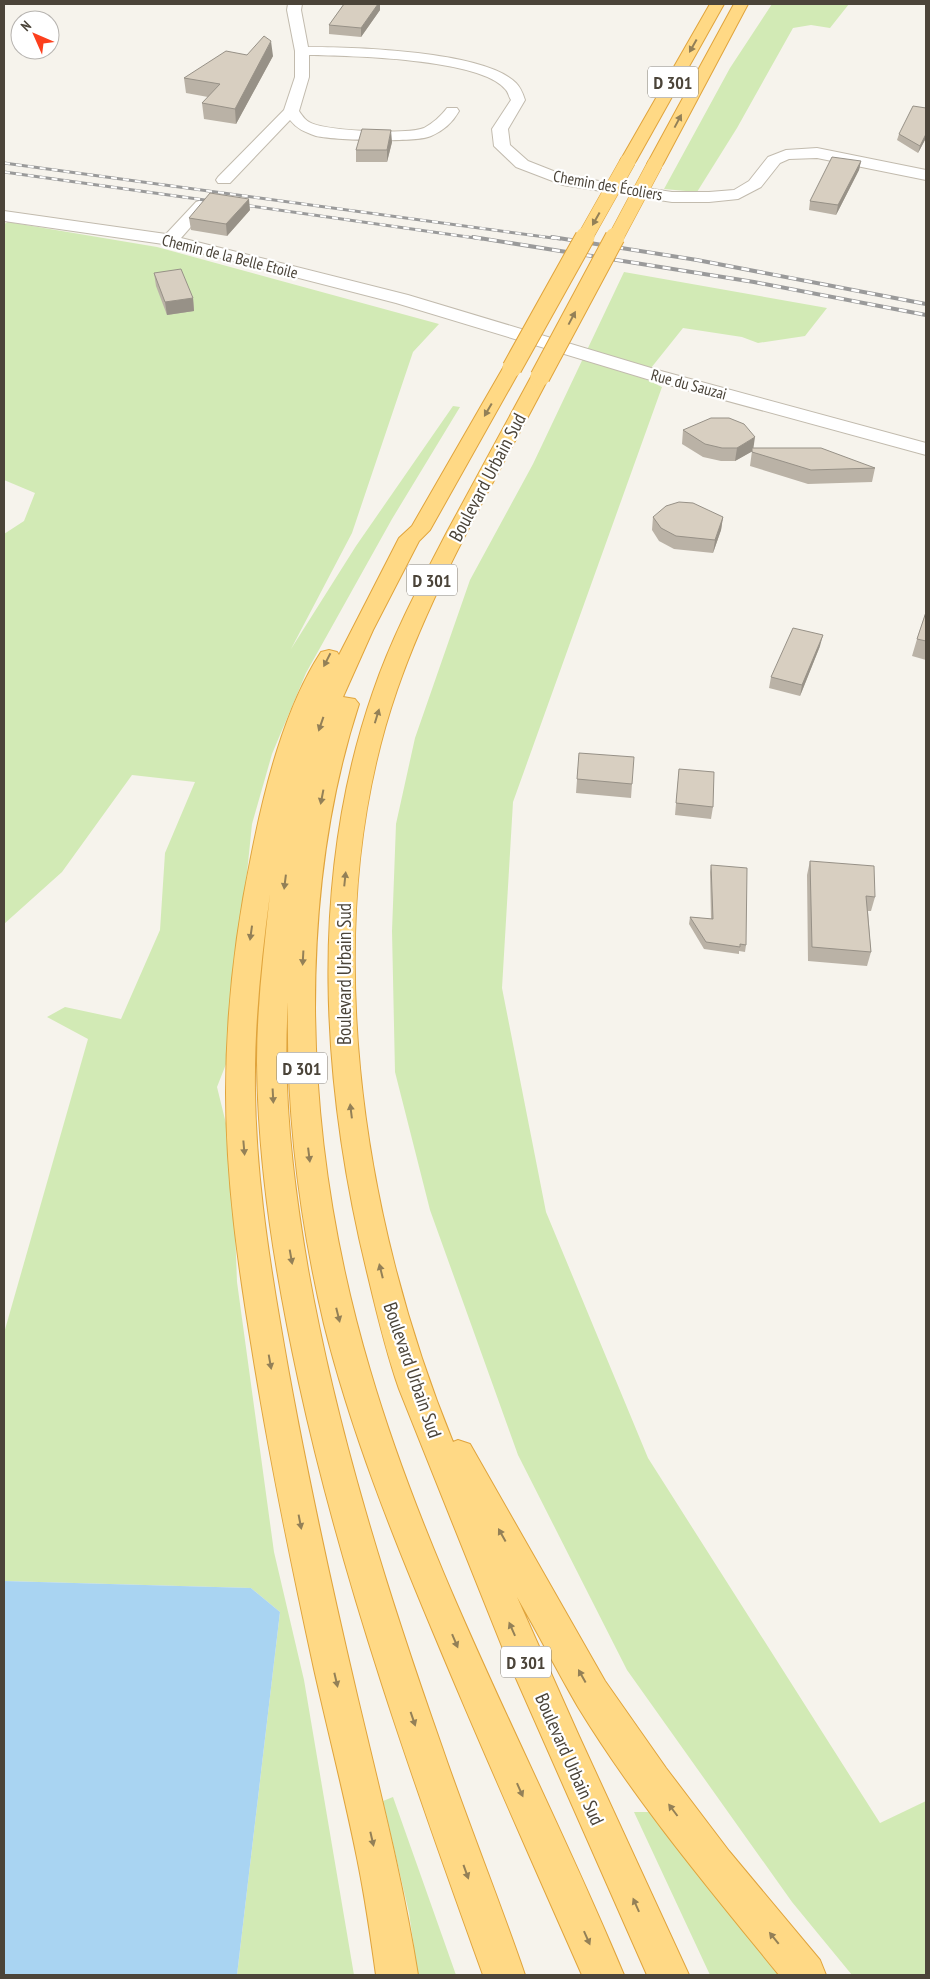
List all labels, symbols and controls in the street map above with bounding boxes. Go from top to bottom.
north arrow [10,10,60,60]
text: N [17,17,35,35]
one-way arrow [689,40,698,53]
road number: D 301 [648,66,698,98]
one-way arrow [674,114,682,129]
street label: Chemin des Écoliers [552,166,664,204]
one-way arrow [591,212,600,225]
street label: Chemin de la Belle Etoile [160,229,300,283]
one-way arrow [568,311,576,326]
street label: Rue du Sauzai [649,364,729,404]
one-way arrow [483,404,492,417]
street label: Boulevard Urbain Sud [443,409,531,545]
road number: D 301 [407,564,457,596]
one-way arrow [323,653,331,667]
one-way arrow [374,708,382,723]
one-way arrow [317,716,324,731]
one-way arrow [317,789,325,805]
one-way arrow [341,871,349,887]
one-way arrow [281,874,289,890]
street label: Boulevard Urbain Sud [332,903,356,1045]
one-way arrow [247,925,255,941]
one-way arrow [298,950,306,966]
road number: D 301 [277,1052,327,1084]
one-way arrow [269,1088,277,1104]
one-way arrow [347,1103,355,1119]
one-way arrow [240,1140,248,1156]
one-way arrow [305,1147,313,1163]
one-way arrow [287,1250,295,1266]
one-way arrow [377,1263,385,1278]
street label: Boulevard Urbain Sud [379,1299,447,1441]
one-way arrow [335,1307,343,1322]
one-way arrow [267,1354,275,1370]
one-way arrow [297,1514,305,1530]
one-way arrow [498,1527,506,1542]
one-way arrow [507,1622,515,1636]
one-way arrow [452,1634,460,1648]
road number: D 301 [501,1646,551,1678]
one-way arrow [578,1669,586,1684]
one-way arrow [332,1673,340,1689]
street label: Boulevard Urbain Sud [530,1689,610,1829]
one-way arrow [409,1712,417,1727]
one-way arrow [517,1783,525,1797]
one-way arrow [668,1804,679,1817]
one-way arrow [368,1831,376,1846]
one-way arrow [463,1865,470,1880]
one-way arrow [632,1898,640,1912]
one-way arrow [583,1931,591,1945]
one-way arrow [768,1932,779,1945]

